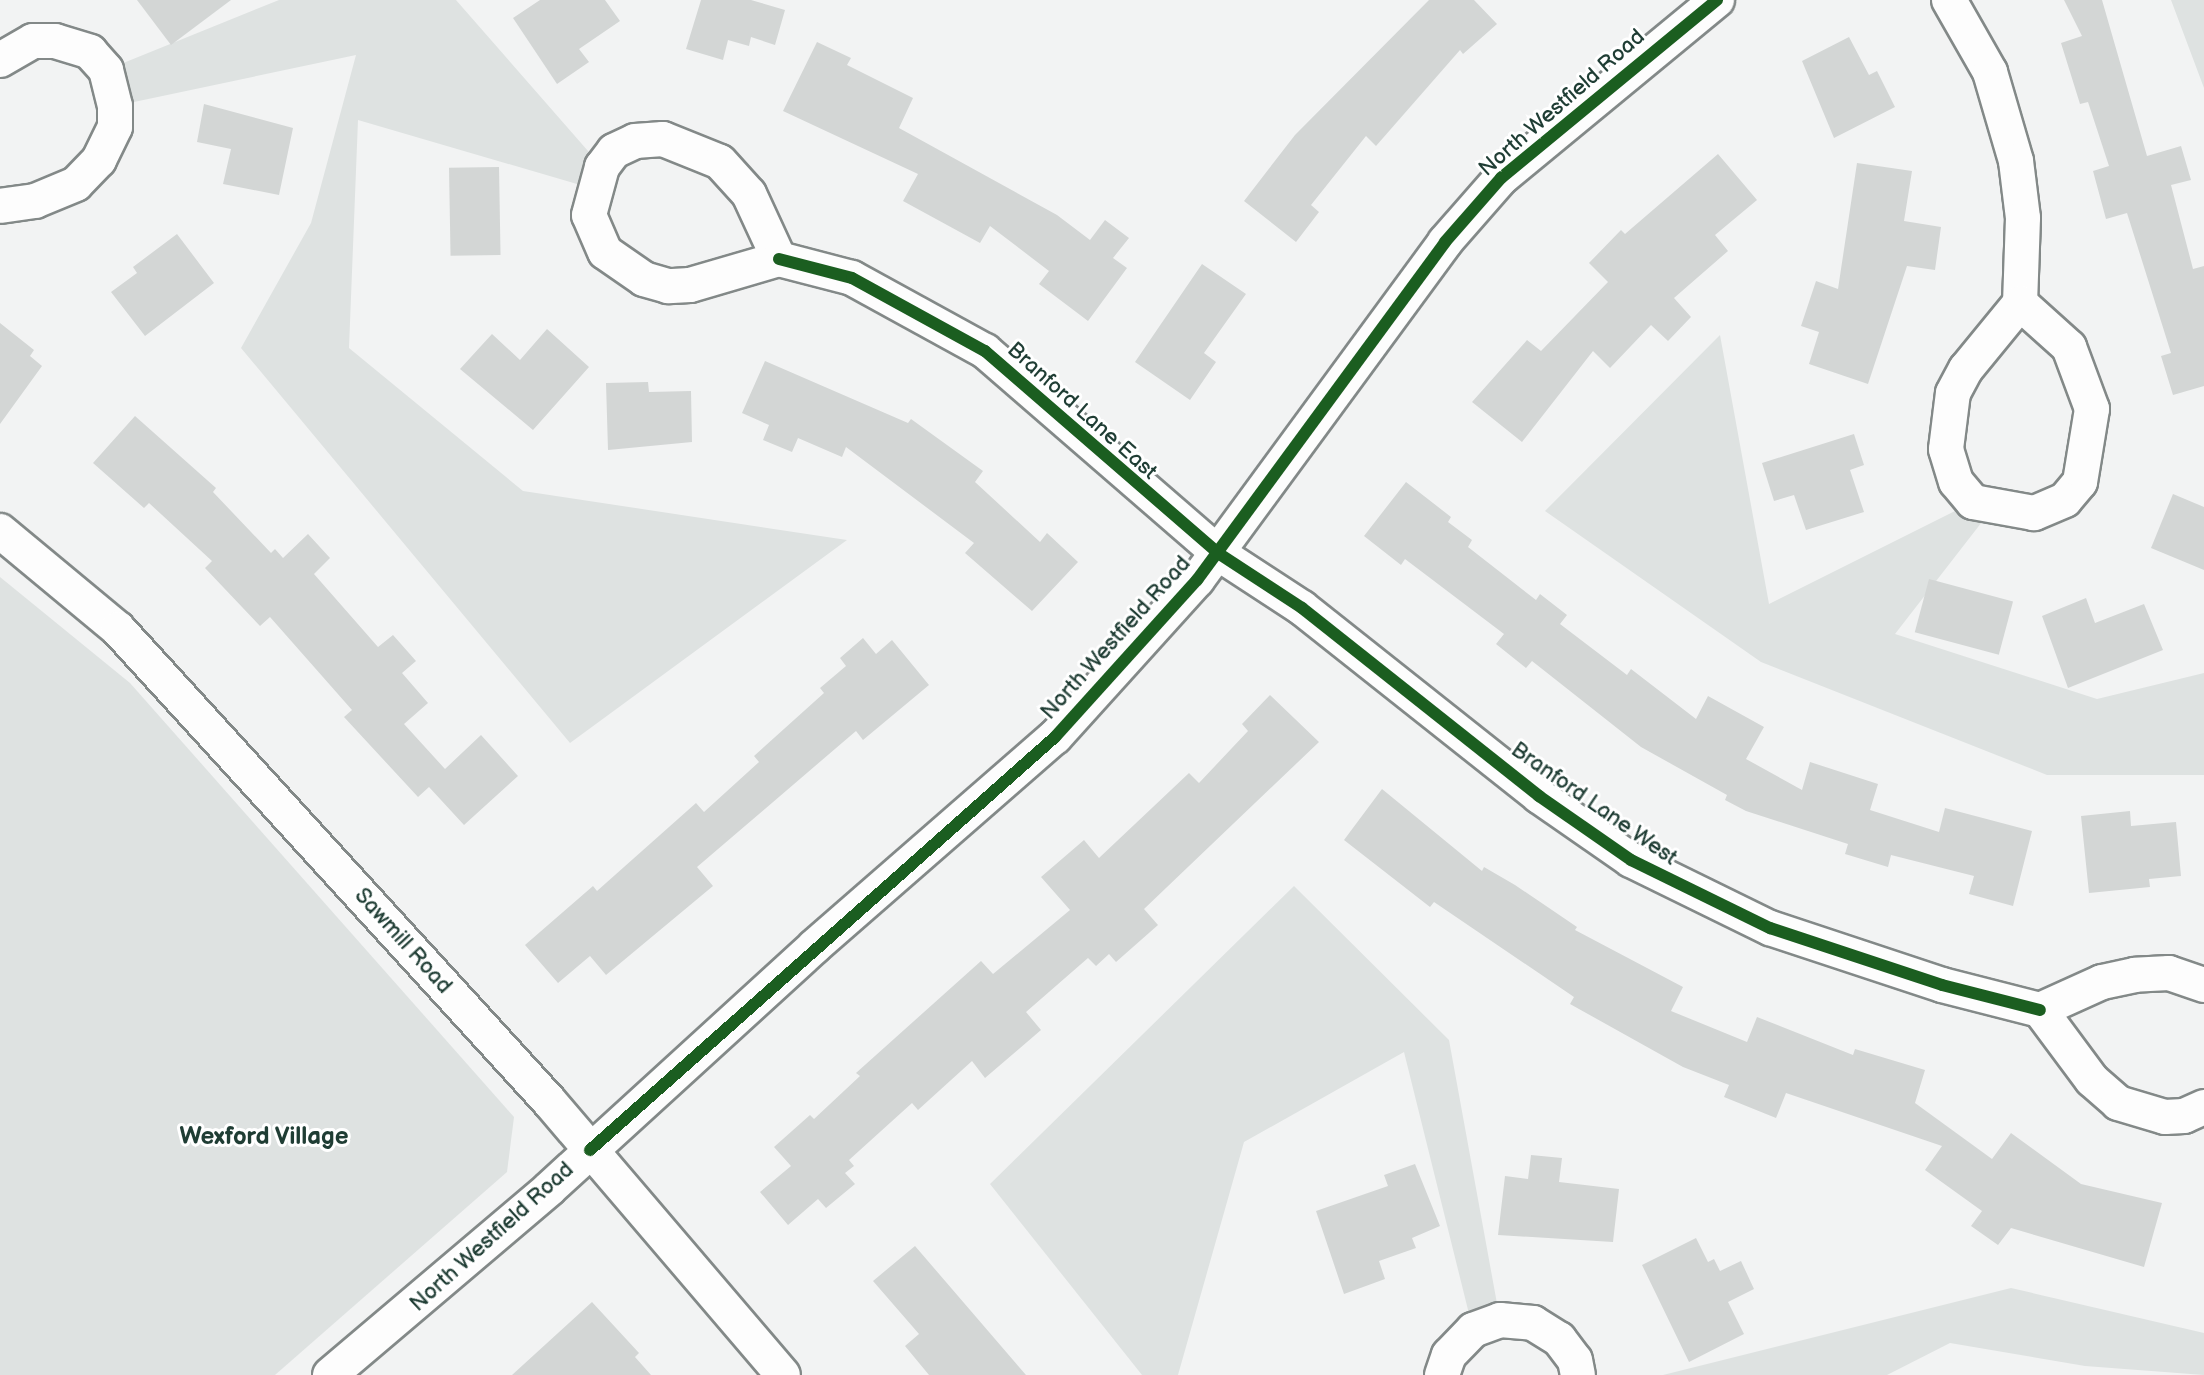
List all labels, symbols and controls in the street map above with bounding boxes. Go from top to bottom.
street label: North Westfield Road [1473,24,1651,182]
street label: Branford Lane East [1002,337,1162,485]
street label: North Westfield Road [1035,550,1197,726]
street label: Branford Lane West [1506,737,1682,871]
street label: Sawmill Road [349,883,457,999]
district label: Wexford Village [179,1123,349,1151]
street label: North Westfield Road [404,1156,580,1318]

